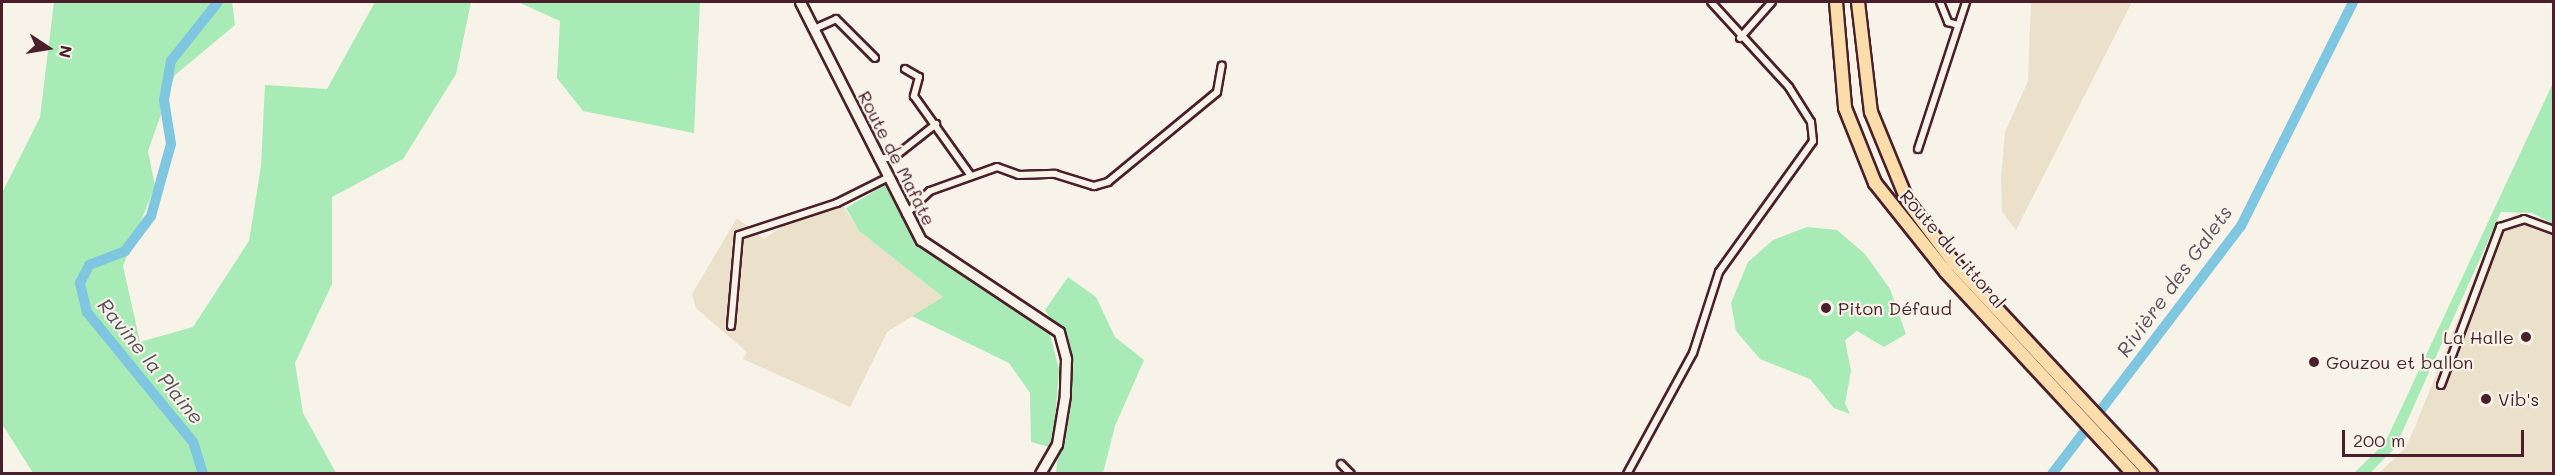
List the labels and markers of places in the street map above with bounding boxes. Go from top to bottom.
place label: Piton Défaud [1838,297,1952,319]
marker: Piton Défaud [1819,301,1833,315]
place label: La Halle [2443,326,2514,348]
marker: La Halle [2519,330,2533,344]
place label: Gouzou et ballon [2326,351,2473,373]
marker: Gouzou et ballon [2307,355,2321,369]
place label: Vib's [2498,388,2539,410]
marker: Vib's [2479,392,2493,406]

